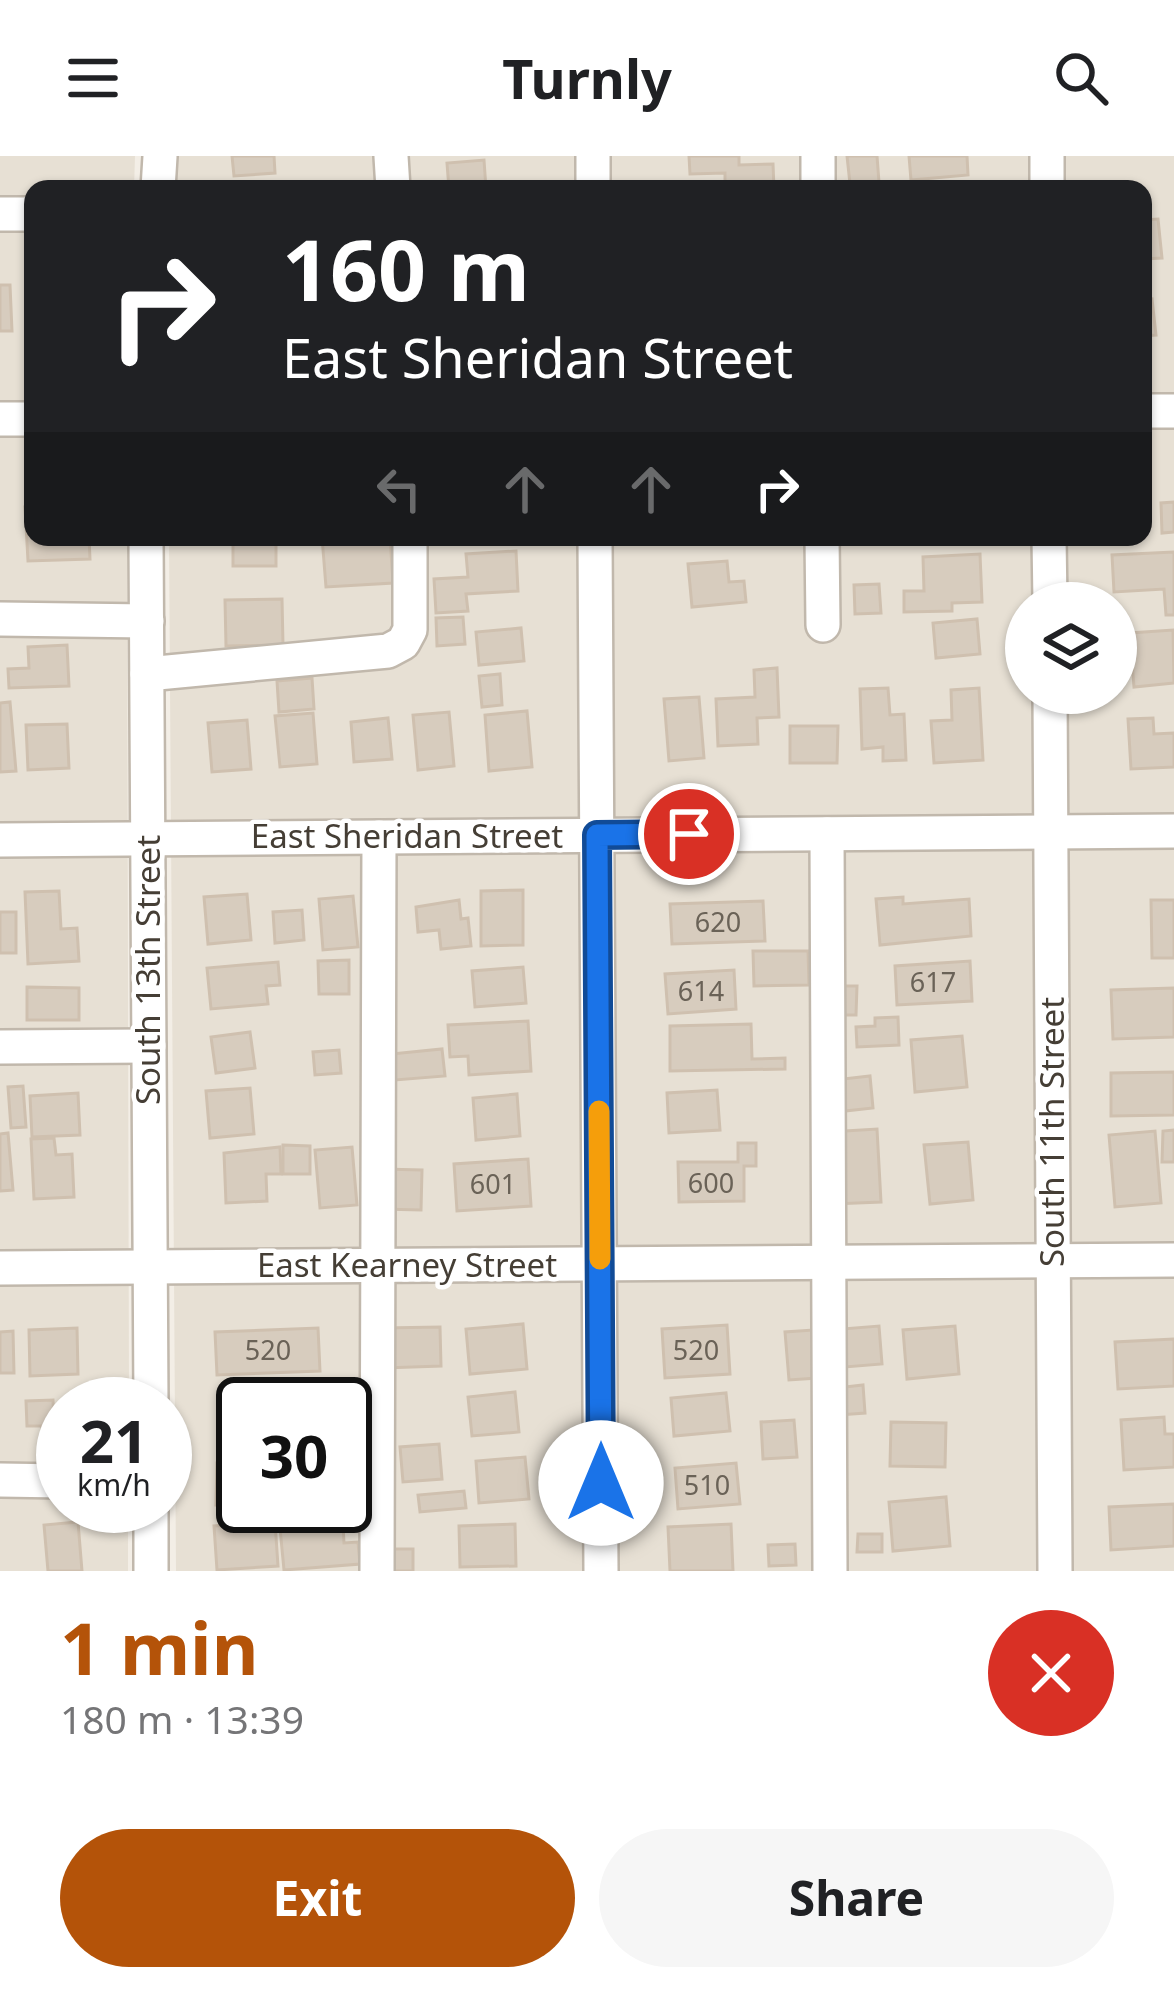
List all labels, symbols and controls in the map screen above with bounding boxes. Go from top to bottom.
text: Turnly [502,41,672,115]
icon: menu [60,45,126,111]
icon: search [1048,45,1114,111]
text: 160 m [282,211,530,326]
icon: right [84,228,240,384]
text: East Sheridan Street [282,320,793,394]
icon: left [366,456,432,522]
icon: ahead [492,456,558,522]
icon: ahead [618,456,684,522]
icon: right [744,456,810,522]
map controls [1005,582,1137,714]
button: layers [1005,582,1137,714]
pin [638,783,740,885]
icon: arrive [656,801,722,867]
street label: East Sheridan Street [251,813,563,858]
street label: South 13th Street [125,835,170,1105]
house number: 620 [695,903,741,940]
house number: 617 [910,963,956,1000]
house number: 614 [678,972,724,1009]
street label: South 11th Street [1029,997,1074,1267]
house number: 600 [688,1164,734,1201]
house number: 601 [470,1165,516,1202]
street label: East Kearney Street [257,1242,557,1287]
house number: 520 [245,1331,291,1368]
house number: 520 [673,1331,719,1368]
speed limit sign: 30 [216,1377,372,1533]
text: 21 [80,1399,148,1481]
position arrow [538,1420,664,1546]
text: km/h [77,1464,151,1505]
house number: 510 [684,1466,730,1503]
text: 1 min [60,1598,258,1696]
button: close [988,1610,1114,1736]
text: 180 m · 13:39 [60,1692,304,1745]
button: Exit [60,1829,575,1967]
button: Share [599,1829,1114,1967]

